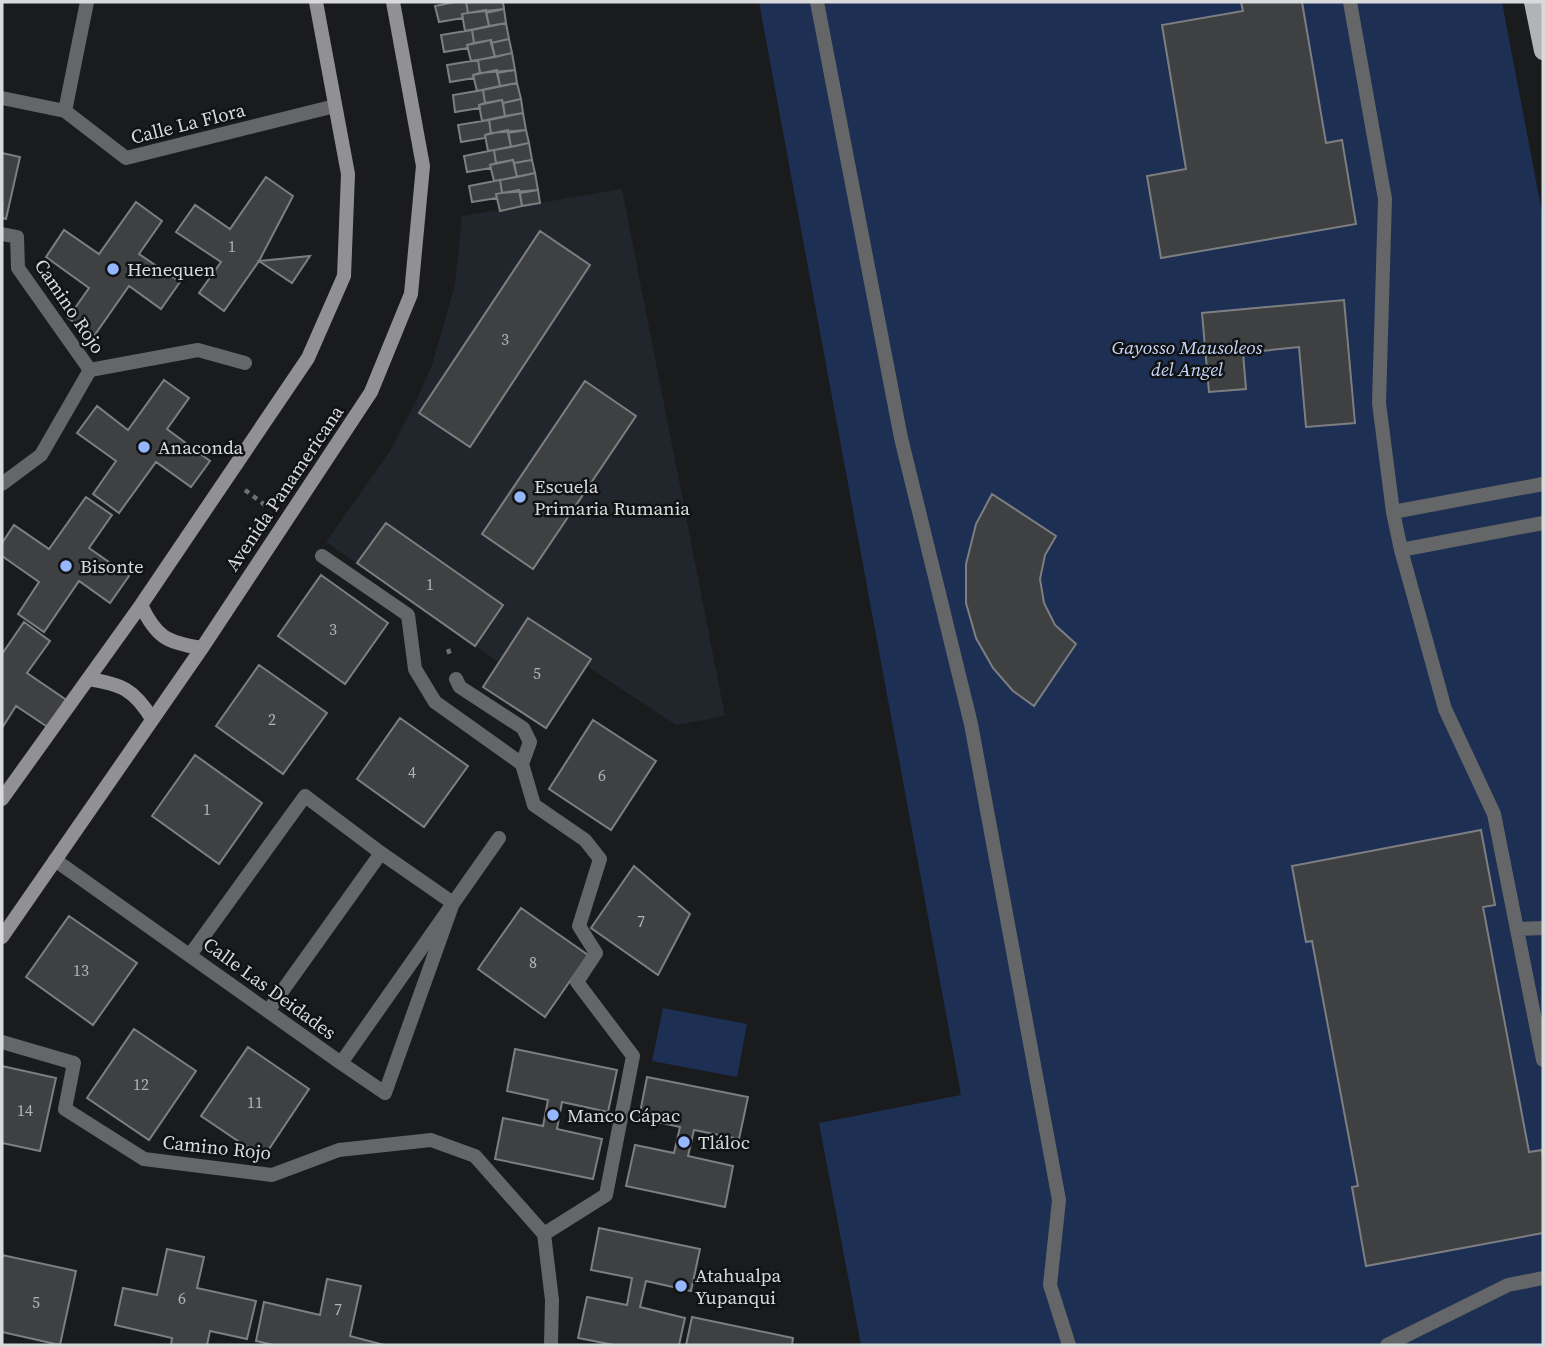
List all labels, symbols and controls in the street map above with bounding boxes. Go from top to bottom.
street label: Calle La Flora [128,96,248,150]
house number: 1 [228,235,236,257]
street label: Camino Rojo [29,254,111,358]
place label: Henequen [127,256,215,282]
marker: Henequen [105,261,121,277]
house number: 3 [501,328,509,350]
park label: Gayosso Mausoleos del Angel [1112,334,1262,382]
street label: Avenida Panamericana [219,400,349,576]
place label: Anaconda [158,434,244,460]
marker: Anaconda [136,439,152,455]
place label: Escuela Primaria Rumania [534,473,690,521]
marker: Escuela Primaria Rumania [512,489,528,505]
place label: Bisonte [80,553,144,579]
marker: Bisonte [58,558,74,574]
house number: 1 [426,573,434,595]
house number: 3 [329,618,337,640]
house number: 5 [533,662,541,684]
house number: 2 [268,708,276,730]
house number: 4 [408,761,416,783]
house number: 6 [598,764,606,786]
house number: 1 [203,798,211,820]
house number: 7 [637,910,645,932]
street label: Calle Las Deidades [198,931,342,1045]
house number: 8 [529,951,537,973]
house number: 13 [73,959,89,981]
house number: 12 [133,1073,149,1095]
house number: 11 [247,1091,263,1113]
house number: 14 [17,1099,33,1121]
place label: Manco Cápac [567,1102,680,1128]
marker: Manco Cápac [545,1107,561,1123]
street label: Camino Rojo [161,1128,273,1166]
place label: Tláloc [698,1129,750,1155]
marker: Tláloc [676,1134,692,1150]
place label: Atahualpa Yupanqui [695,1262,782,1310]
marker: Atahualpa Yupanqui [673,1278,689,1294]
house number: 6 [178,1287,186,1309]
house number: 5 [32,1291,40,1313]
house number: 7 [334,1298,342,1320]

